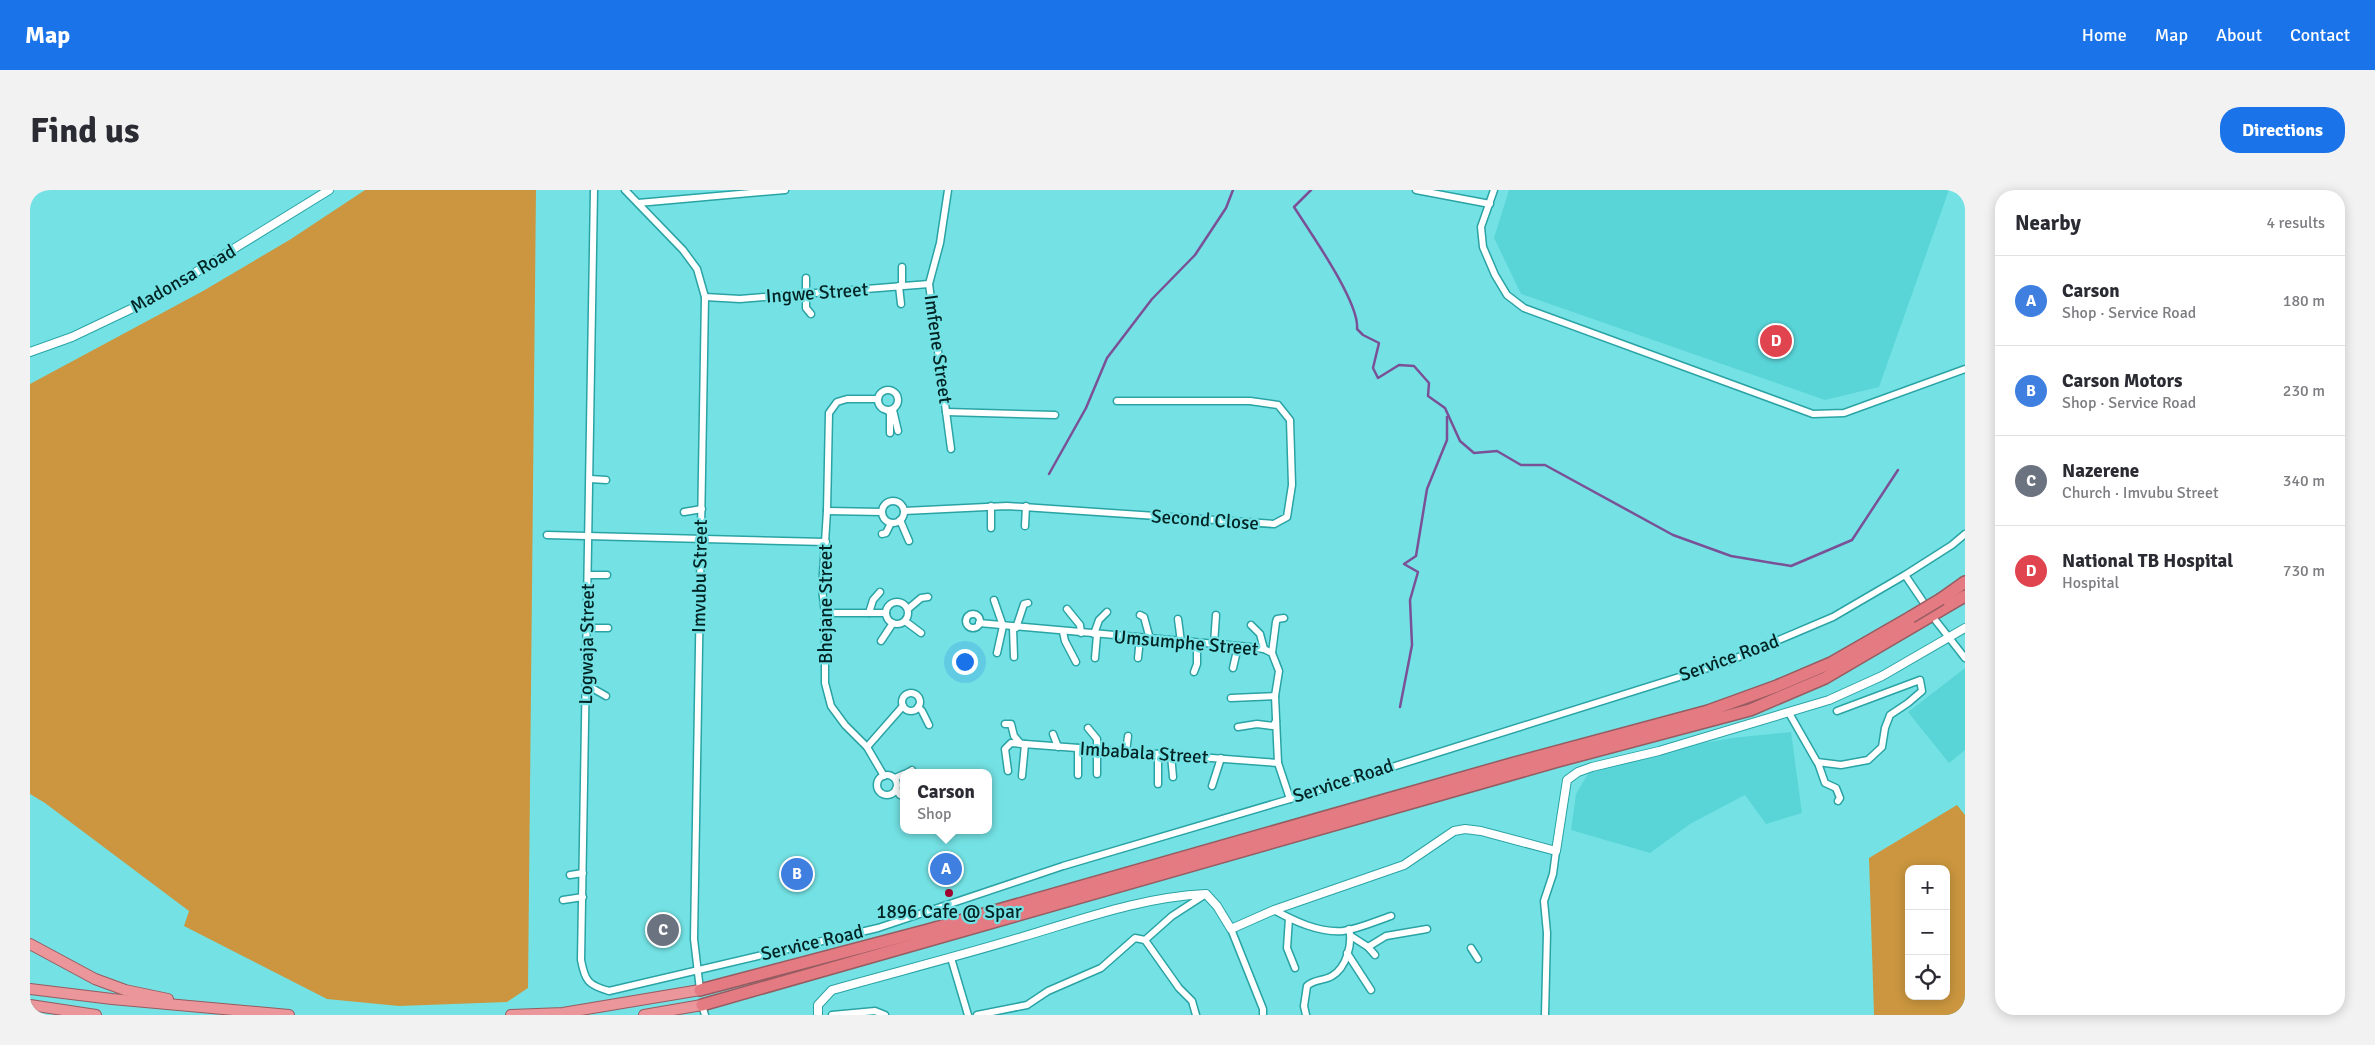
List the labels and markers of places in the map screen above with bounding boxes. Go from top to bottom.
pin: D [1760,322,1792,360]
pin: A [930,850,962,888]
pin: B [781,855,813,893]
marker: 1896 Cafe @ Spar [943,887,955,899]
place label: 1896 Cafe @ Spar [876,900,1022,924]
pin: C [647,911,679,949]

